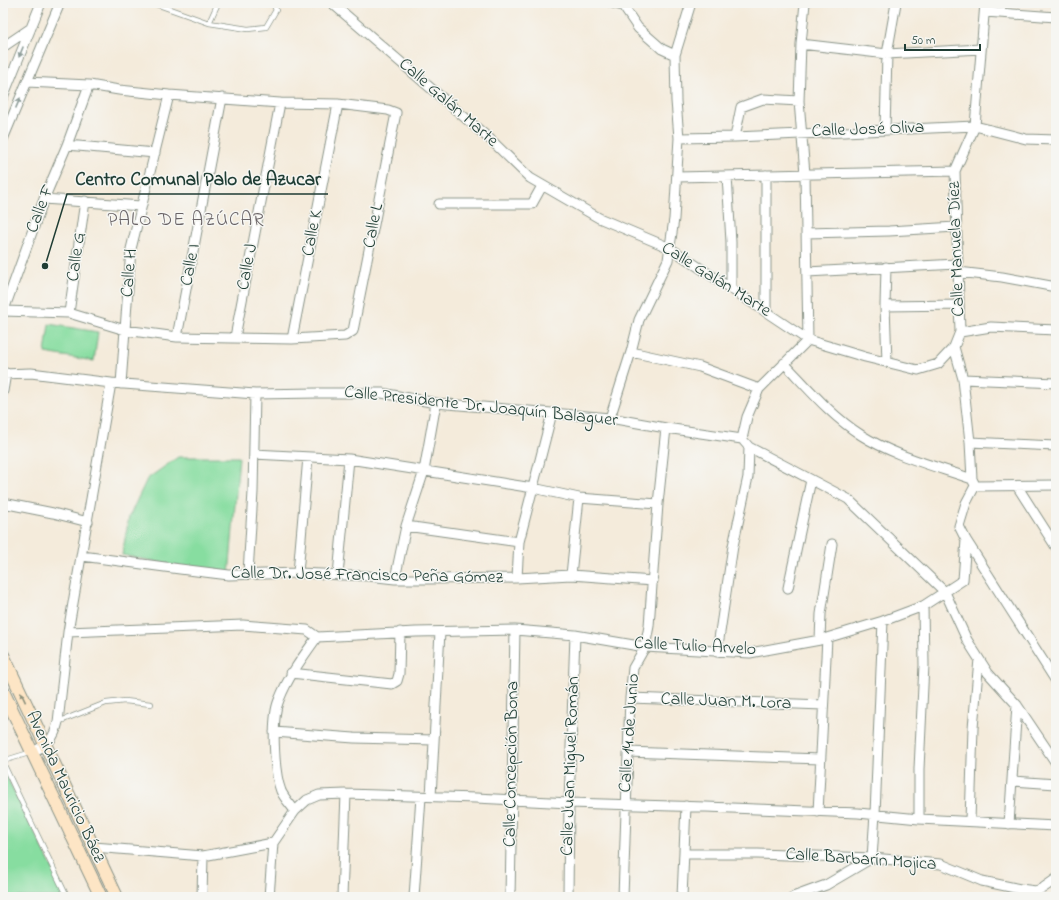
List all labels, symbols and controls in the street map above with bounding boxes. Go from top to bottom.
scale bar [905,26,980,52]
text: 50 m [911,32,935,50]
one-way arrow [18,46,24,58]
street label: Calle Galán Marte [392,52,504,154]
one-way arrow [16,97,22,109]
street label: Calle José Oliva [811,115,925,145]
callout: Centro Comunal Palo de Azucar [67,163,328,194]
text: Centro Comunal Palo de Azucar [75,167,322,194]
street label: Calle Manuela Díez [942,180,972,317]
street label: Calle F [20,181,62,237]
street label: Calle L [357,201,391,251]
district label: PALO DE AZÚCAR [107,207,265,234]
street label: Calle K [296,207,330,259]
street label: Calle G [61,231,93,283]
street label: Calle Galán Marte [656,236,777,325]
street label: Calle J [231,241,265,293]
street label: Calle I [174,242,208,288]
street label: Calle H [115,248,145,298]
street label: Calle Presidente Dr. Joaquín Balaguer [343,380,620,435]
street label: Calle Dr. José Francisco Peña Gómez [231,561,504,591]
street label: Calle Tulio Arvelo [633,631,757,663]
street label: Calle 14 de Junio [613,673,647,793]
street label: Calle Juan Miguel Román [555,676,588,856]
street label: Calle Concepción Bona [498,681,526,847]
street label: Calle Juan M. Lora [660,687,792,717]
one-way arrow [20,692,26,703]
street label: Avenida Mauricio Báez [18,707,112,868]
street label: Calle Barbarín Mojica [785,842,937,878]

